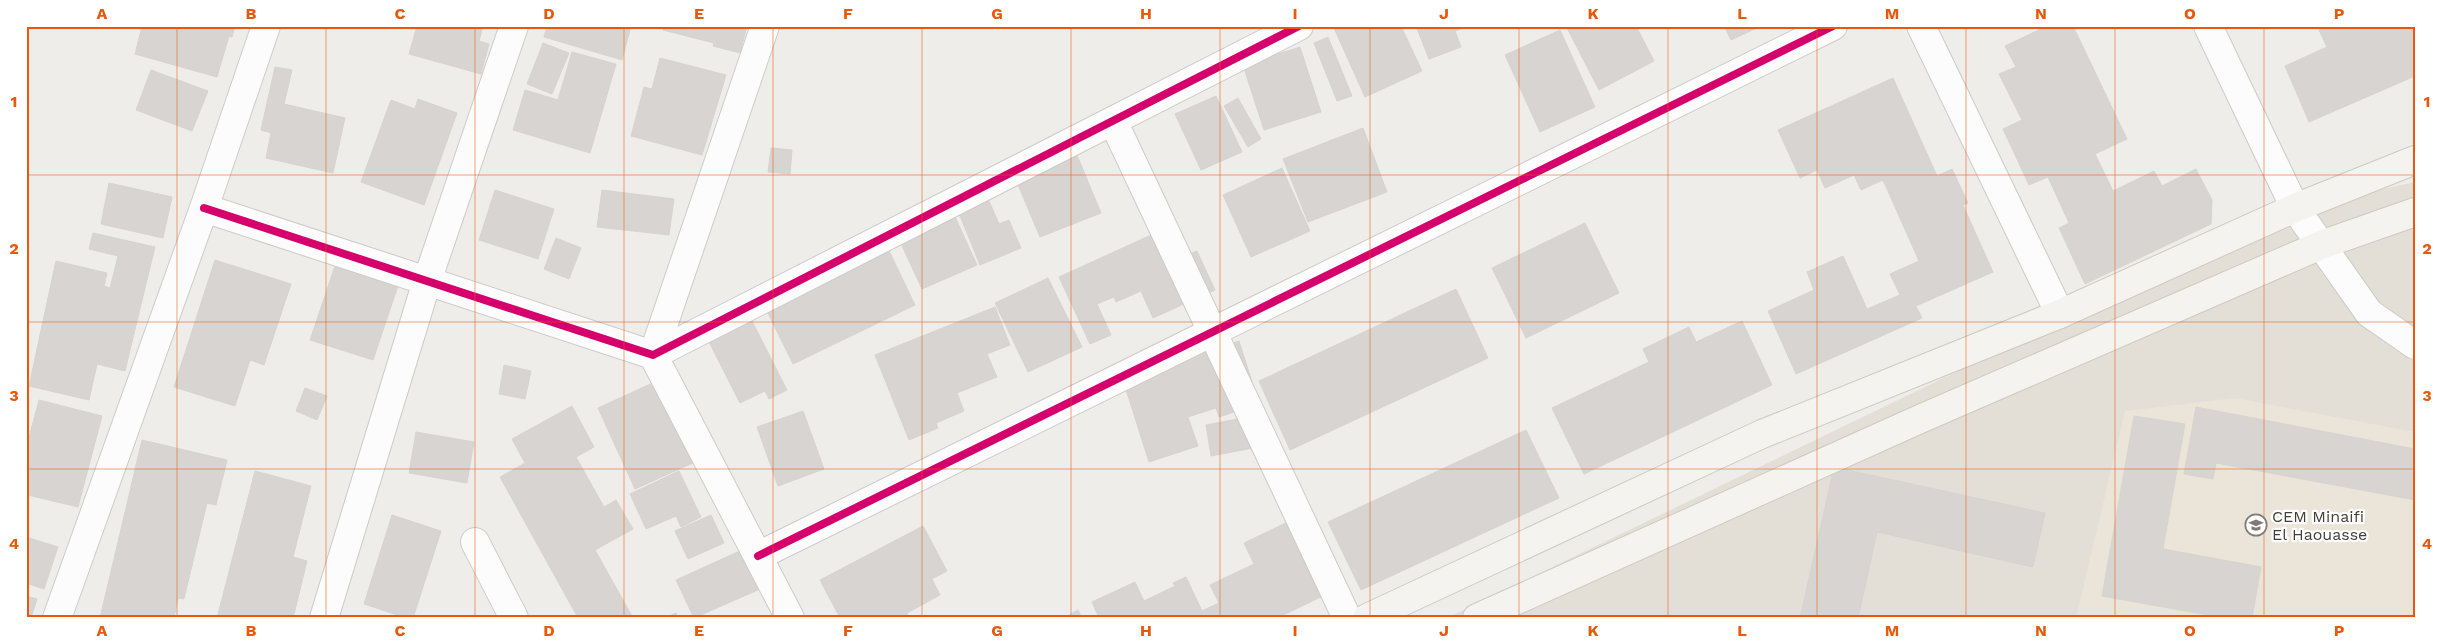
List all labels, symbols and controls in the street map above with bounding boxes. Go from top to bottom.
text: A [97,4,108,23]
text: B [246,4,257,23]
text: C [395,4,406,23]
text: D [543,4,555,23]
text: E [694,4,704,23]
text: F [843,4,853,23]
text: G [991,4,1003,23]
text: H [1140,4,1152,23]
text: I [1292,4,1298,23]
text: J [1439,4,1449,23]
text: K [1587,4,1599,23]
text: L [1737,4,1747,23]
text: M [1885,4,1899,23]
text: N [2035,4,2047,23]
text: O [2184,4,2196,23]
text: P [2334,4,2345,23]
text: 1 [11,92,17,111]
text: 1 [2424,92,2430,111]
text: 2 [9,239,19,258]
text: 2 [2422,239,2432,258]
text: 3 [9,386,19,405]
text: 3 [2422,386,2432,405]
place label: CEM Minaifi El Haouasse [2272,507,2367,544]
school or university icon: CEM Minaifi El Haouasse [2244,513,2268,537]
text: 4 [9,534,19,553]
text: 4 [2422,534,2432,553]
text: A [97,621,108,640]
text: B [246,621,257,640]
text: C [395,621,406,640]
text: D [543,621,555,640]
text: E [694,621,704,640]
text: F [843,621,853,640]
text: G [991,621,1003,640]
text: H [1140,621,1152,640]
text: I [1292,621,1298,640]
text: J [1439,621,1449,640]
text: K [1587,621,1599,640]
text: L [1737,621,1747,640]
text: M [1885,621,1899,640]
text: N [2035,621,2047,640]
text: O [2184,621,2196,640]
text: P [2334,621,2345,640]

